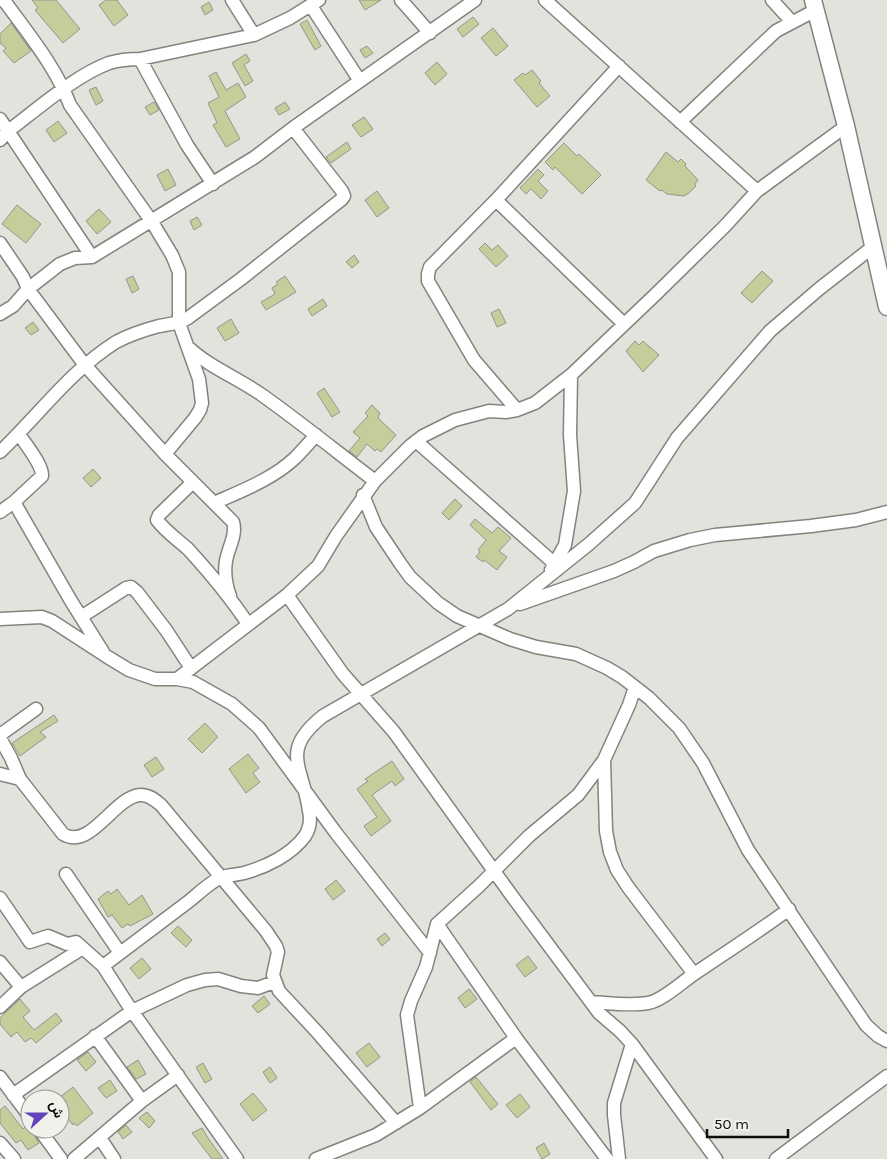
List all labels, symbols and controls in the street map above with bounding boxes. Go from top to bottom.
north arrow [20,1089,70,1139]
text: ش [46,1099,68,1121]
scale bar [707,1106,788,1138]
text: 50 m [714,1115,749,1133]

